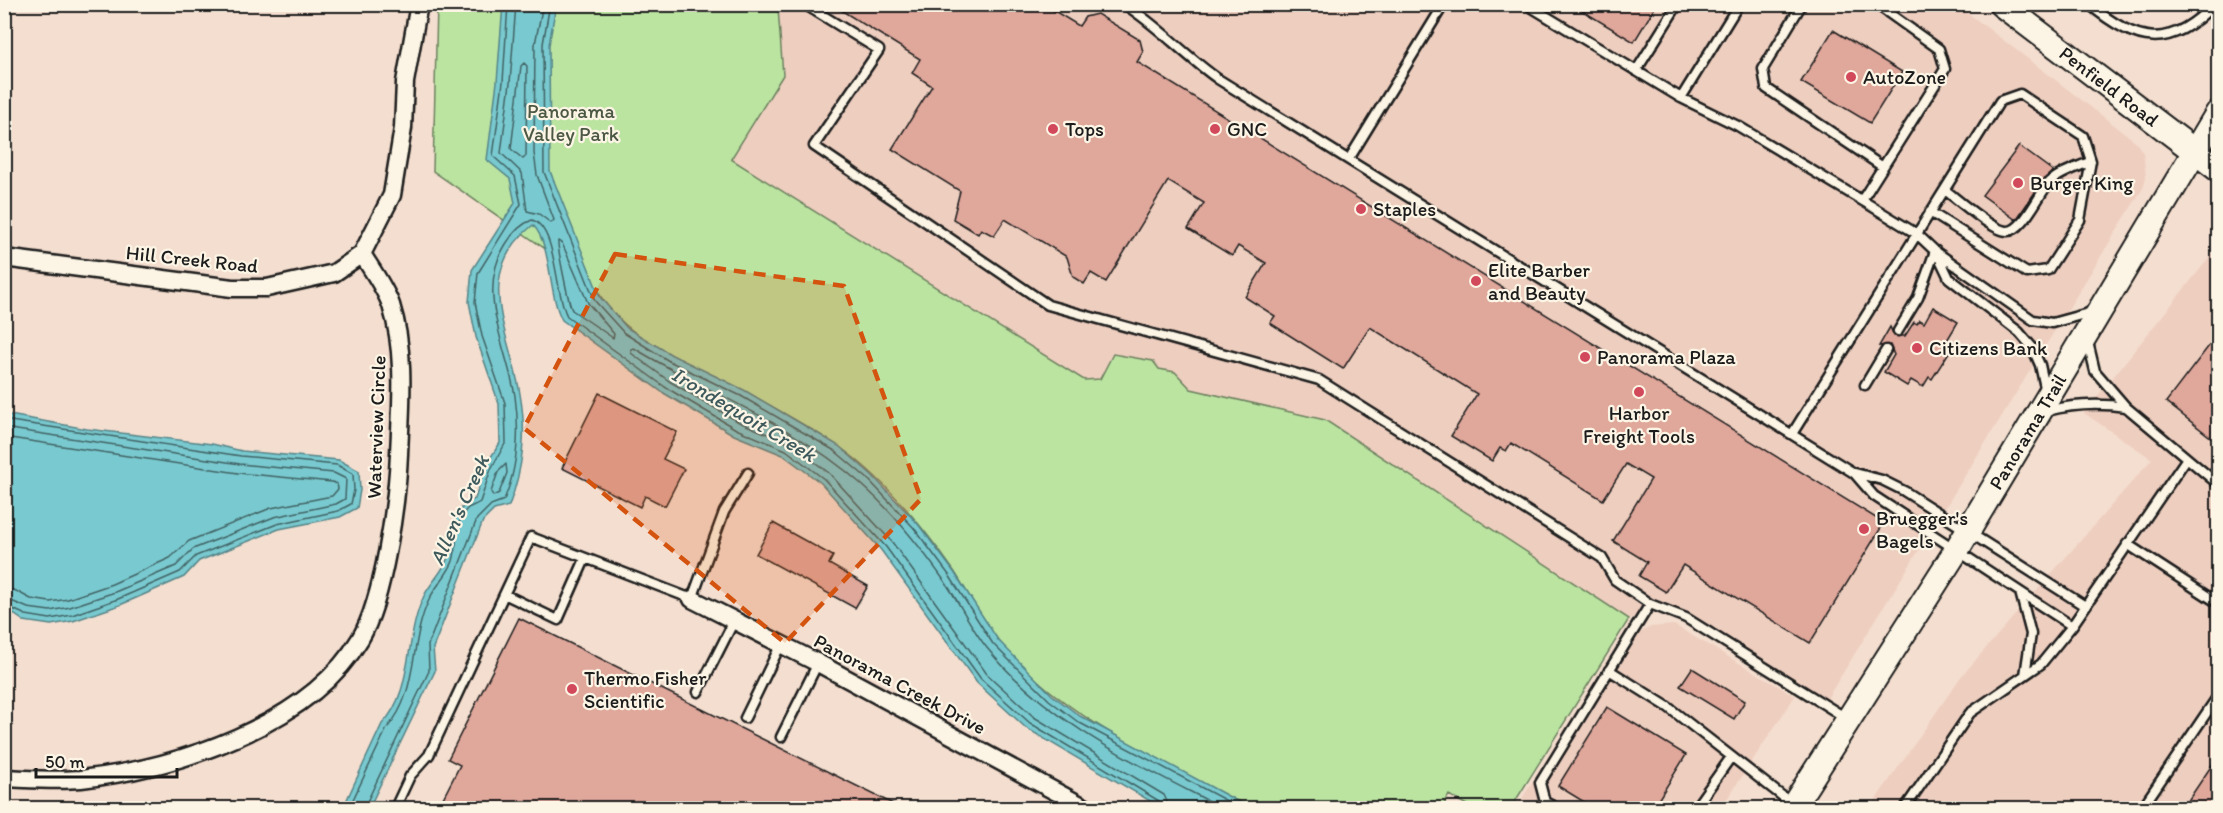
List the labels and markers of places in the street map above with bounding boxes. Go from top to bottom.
place label: AutoZone [1863,65,1946,89]
marker: AutoZone [1844,70,1858,84]
place label: Tops [1065,117,1104,141]
place label: GNC [1227,117,1267,141]
marker: Tops [1046,122,1060,136]
marker: GNC [1208,122,1222,136]
place label: Burger King [2030,171,2134,195]
marker: Burger King [2011,176,2025,190]
place label: Staples [1373,197,1436,221]
marker: Staples [1354,202,1368,216]
place label: Elite Barber and Beauty [1488,258,1590,305]
marker: Elite Barber and Beauty [1469,274,1483,288]
place label: Citizens Bank [1929,336,2048,360]
marker: Citizens Bank [1910,341,1924,355]
place label: Panorama Plaza [1597,345,1736,369]
marker: Panorama Plaza [1578,350,1592,364]
marker: Harbor Freight Tools [1632,385,1646,399]
place label: Harbor Freight Tools [1583,401,1695,448]
place label: Bruegger's Bagels [1876,506,1968,553]
marker: Bruegger's Bagels [1857,522,1871,536]
place label: Thermo Fisher Scientific [584,666,707,713]
marker: Thermo Fisher Scientific [565,682,579,696]

